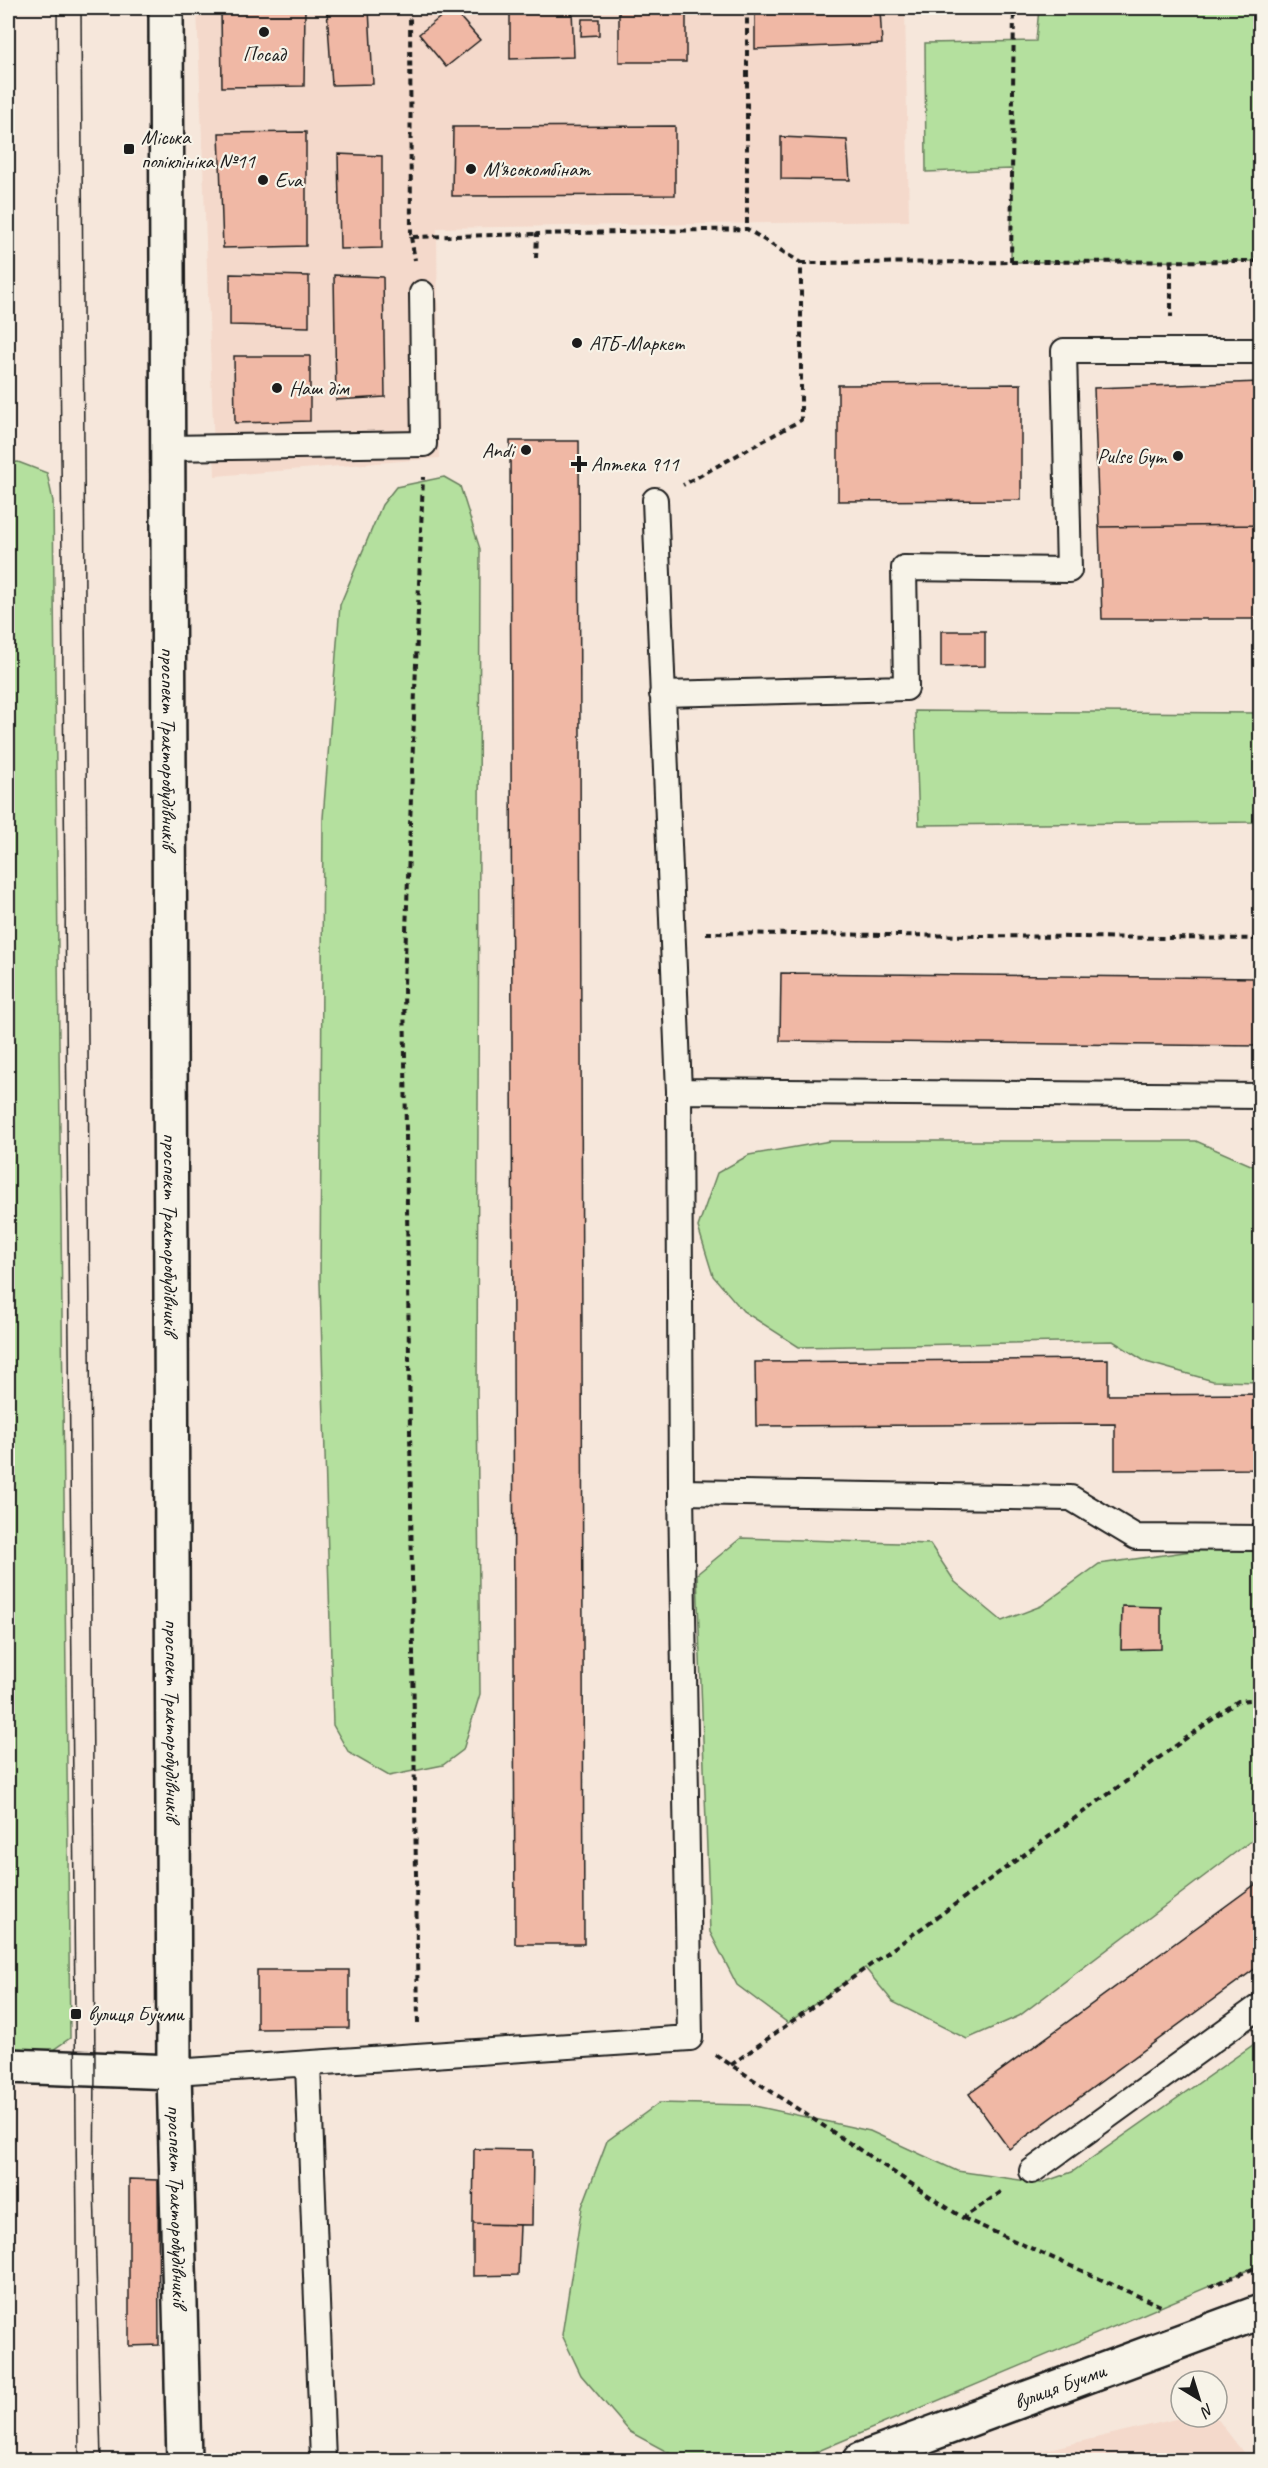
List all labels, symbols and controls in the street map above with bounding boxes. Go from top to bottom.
marker: Посад [257,25,271,39]
place label: Посад [243,41,288,67]
place label: Міська поліклініка №11 [141,124,257,174]
marker: Міська поліклініка №11 [122,142,136,156]
place label: М'ясокомбінат [483,156,591,182]
marker: М'ясокомбінат [464,162,478,176]
place label: Eva [275,167,304,193]
marker: Eva [256,173,270,187]
place label: АТБ-Маркет [589,330,686,356]
marker: АТБ-Маркет [570,336,584,350]
place label: Наш дім [289,375,350,401]
marker: Наш дім [270,381,284,395]
place label: Andi [482,437,517,463]
marker: Andi [519,443,533,457]
place label: Pulse Gym [1097,443,1168,469]
marker: Pulse Gym [1171,449,1185,463]
place label: Аптека 911 [591,451,680,477]
marker: Аптека 911 [572,457,586,471]
street label: проспект Тракторобудівників [155,647,182,854]
street label: проспект Тракторобудівників [157,1133,184,1340]
street label: проспект Тракторобудівників [159,1619,186,1826]
place label: вулиця Бучми [88,2001,186,2027]
marker: вулиця Бучми [69,2007,83,2021]
street label: проспект Тракторобудівників [162,2105,193,2312]
street label: вулиця Бучми [1010,2357,1111,2415]
north arrow [1169,2369,1229,2429]
text: N [1195,2399,1218,2423]

